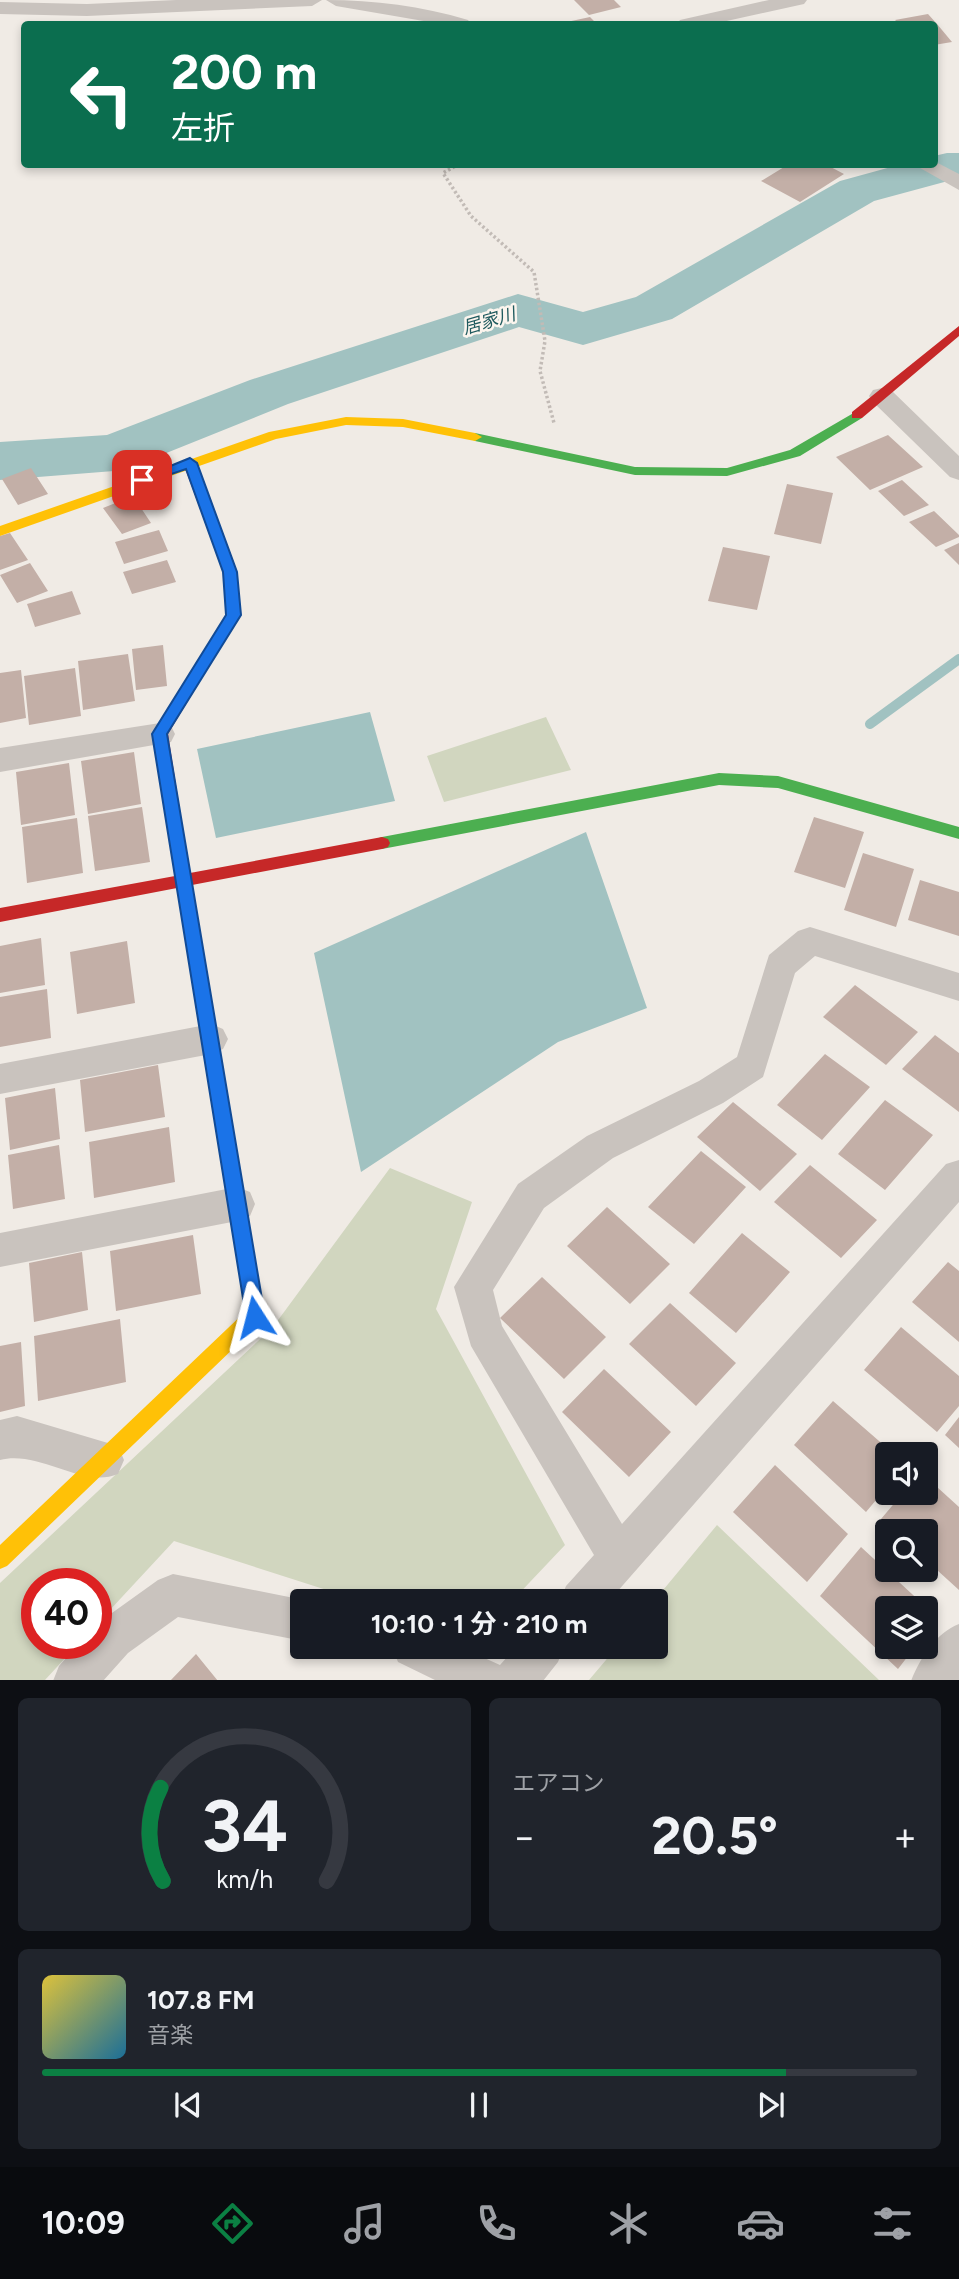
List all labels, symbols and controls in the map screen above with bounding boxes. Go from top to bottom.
text: 200 m [171,42,317,101]
icon: left [56,49,147,140]
text: 左折 [171,109,235,147]
water label: 居家川 [460,302,520,339]
pin [112,450,172,510]
icon: arrive [123,461,161,499]
position arrow [218,1280,292,1354]
map controls [875,1442,938,1659]
button: sound [875,1442,938,1505]
button: search [875,1519,938,1582]
speed limit sign: 40 [21,1568,112,1659]
button: layers [875,1596,938,1659]
text: 10:10 · 1 分 · 210 m [371,1608,587,1640]
text: エアコン [513,1769,605,1797]
text: 34 [201,1782,288,1869]
text: 20.5° [651,1805,778,1867]
text: − [513,1814,536,1860]
text: + [893,1814,917,1860]
text: km/h [216,1863,273,1893]
text: 107.8 FM [147,1984,255,2016]
text: 音楽 [147,2021,193,2049]
icon: previous [169,2086,207,2124]
icon: pause [460,2086,498,2124]
icon: next [752,2086,790,2124]
icon: directions [208,2199,257,2248]
icon: music [340,2199,389,2248]
icon: phone [472,2199,521,2248]
icon: climate [604,2199,653,2248]
icon: car [736,2199,785,2248]
icon: filters [868,2199,917,2248]
text: 10:09 [42,2204,125,2242]

